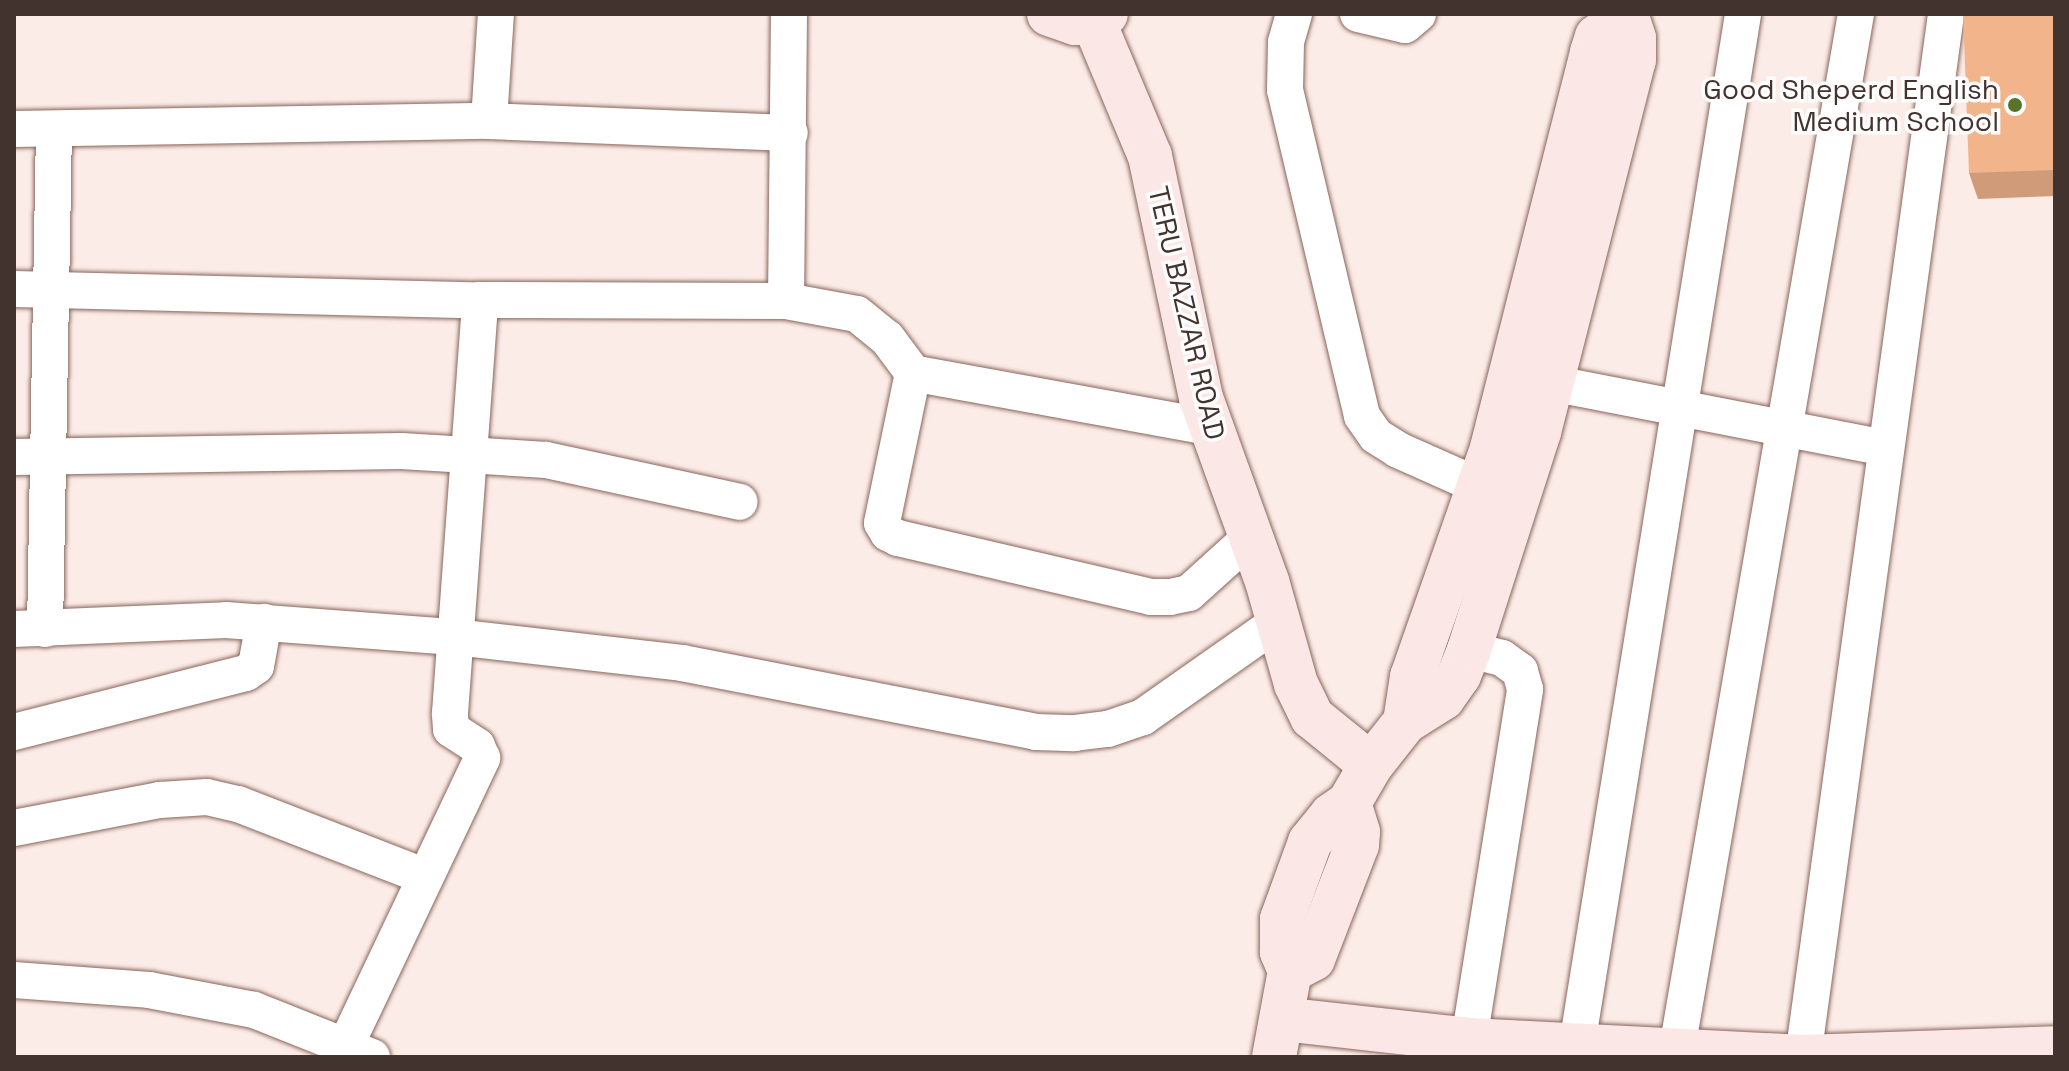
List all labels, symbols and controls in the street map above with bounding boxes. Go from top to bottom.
place label: Good Sheperd English Medium School [1703,72,1999,138]
marker: Good Sheperd English Medium School [2006,96,2024,114]
street label: TERU BAZZAR ROAD [1142,183,1232,443]

